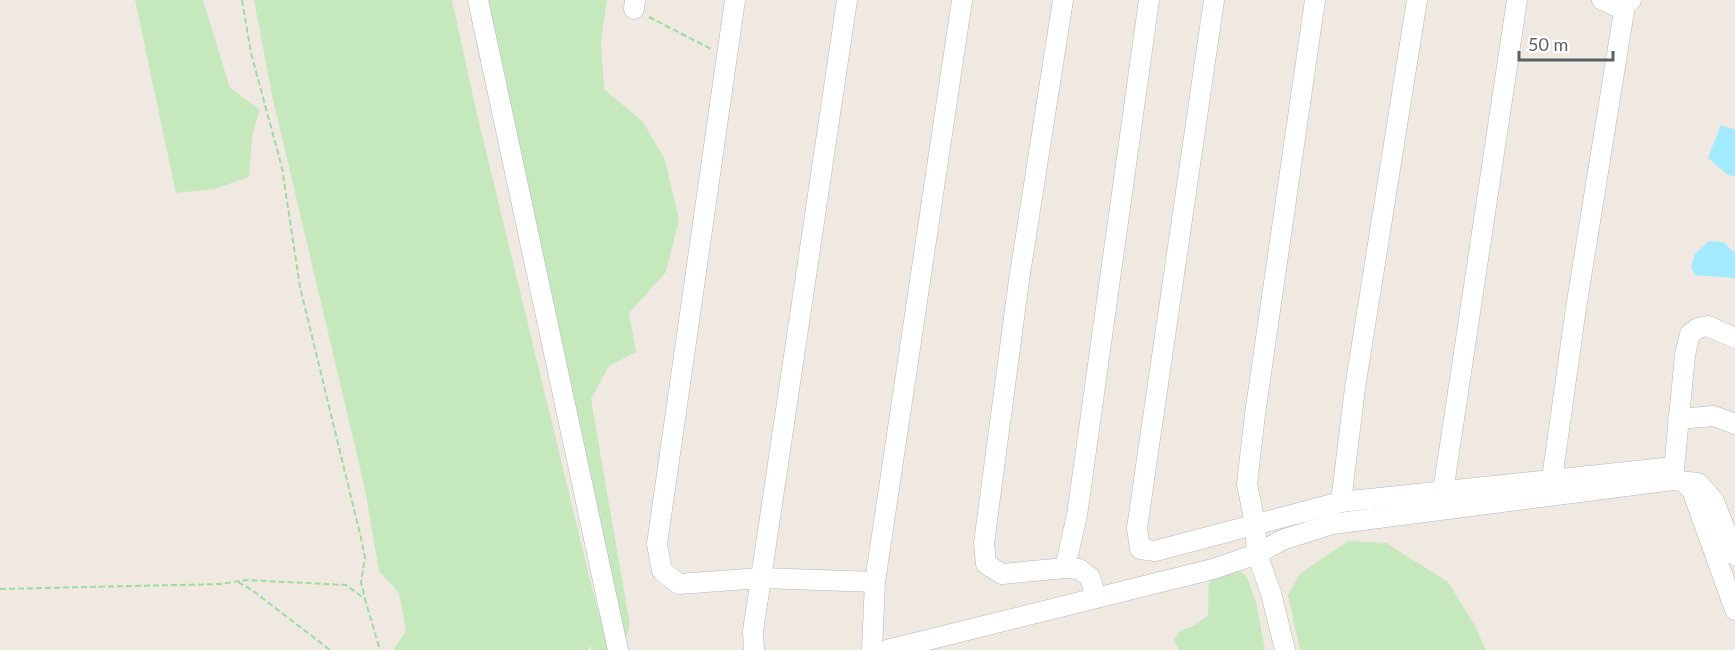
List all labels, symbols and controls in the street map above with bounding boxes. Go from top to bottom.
scale bar [1519,24,1614,62]
text: 50 m [1528,33,1568,55]

